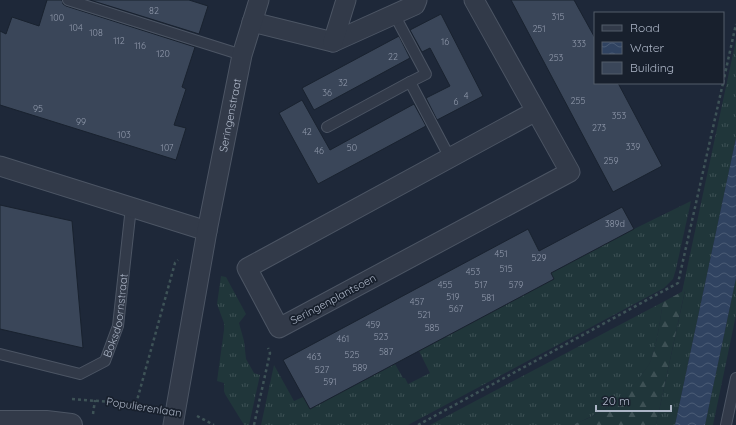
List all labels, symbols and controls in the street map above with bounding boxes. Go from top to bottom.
house number: 82 [149,5,159,16]
house number: 315 [552,11,565,22]
house number: 100 [50,12,64,23]
legend [594,12,724,84]
text: Road [630,20,660,35]
house number: 104 [69,22,83,33]
house number: 251 [532,23,546,34]
house number: 108 [89,27,103,38]
house number: 112 [113,35,125,46]
house number: 16 [441,36,449,47]
house number: 333 [572,38,586,49]
house number: 116 [134,40,146,51]
text: Water [630,40,665,55]
house number: 120 [156,48,170,59]
house number: 22 [388,51,398,62]
house number: 253 [549,52,564,63]
text: Building [630,60,674,75]
street label: Seringenstraat [216,77,244,153]
house number: 32 [338,77,348,88]
house number: 36 [322,87,332,98]
house number: 4 [464,90,469,101]
house number: 255 [571,95,585,106]
house number: 6 [454,96,459,107]
house number: 95 [33,103,43,114]
house number: 353 [612,110,626,121]
house number: 99 [76,116,86,127]
house number: 273 [592,122,606,133]
house number: 42 [302,126,312,137]
house number: 103 [117,129,131,140]
house number: 339 [626,141,640,152]
house number: 107 [161,142,174,153]
house number: 50 [347,142,357,153]
house number: 46 [314,145,324,156]
house number: 259 [604,155,618,166]
house number: 389d [605,218,625,229]
house number: 451 [494,248,508,259]
house number: 529 [532,252,546,263]
house number: 515 [499,263,513,274]
house number: 453 [466,266,480,277]
street label: Seringenplantsoen [288,270,378,328]
street label: Boksdoornstraat [100,272,131,359]
house number: 455 [438,279,452,290]
house number: 517 [475,279,488,290]
house number: 579 [509,279,523,290]
house number: 519 [446,291,460,302]
house number: 581 [481,292,495,303]
house number: 457 [410,296,425,307]
house number: 567 [449,303,464,314]
house number: 521 [417,309,431,320]
house number: 459 [366,319,380,330]
house number: 585 [425,322,439,333]
house number: 523 [374,331,389,342]
house number: 461 [337,333,349,344]
house number: 587 [379,346,393,357]
house number: 525 [345,349,359,360]
house number: 463 [307,351,321,362]
house number: 589 [353,362,367,373]
house number: 527 [315,364,330,375]
house number: 591 [323,376,337,387]
scale bar [596,387,671,413]
text: 20 m [602,393,630,408]
street label: Populierenlaan [105,394,183,420]

